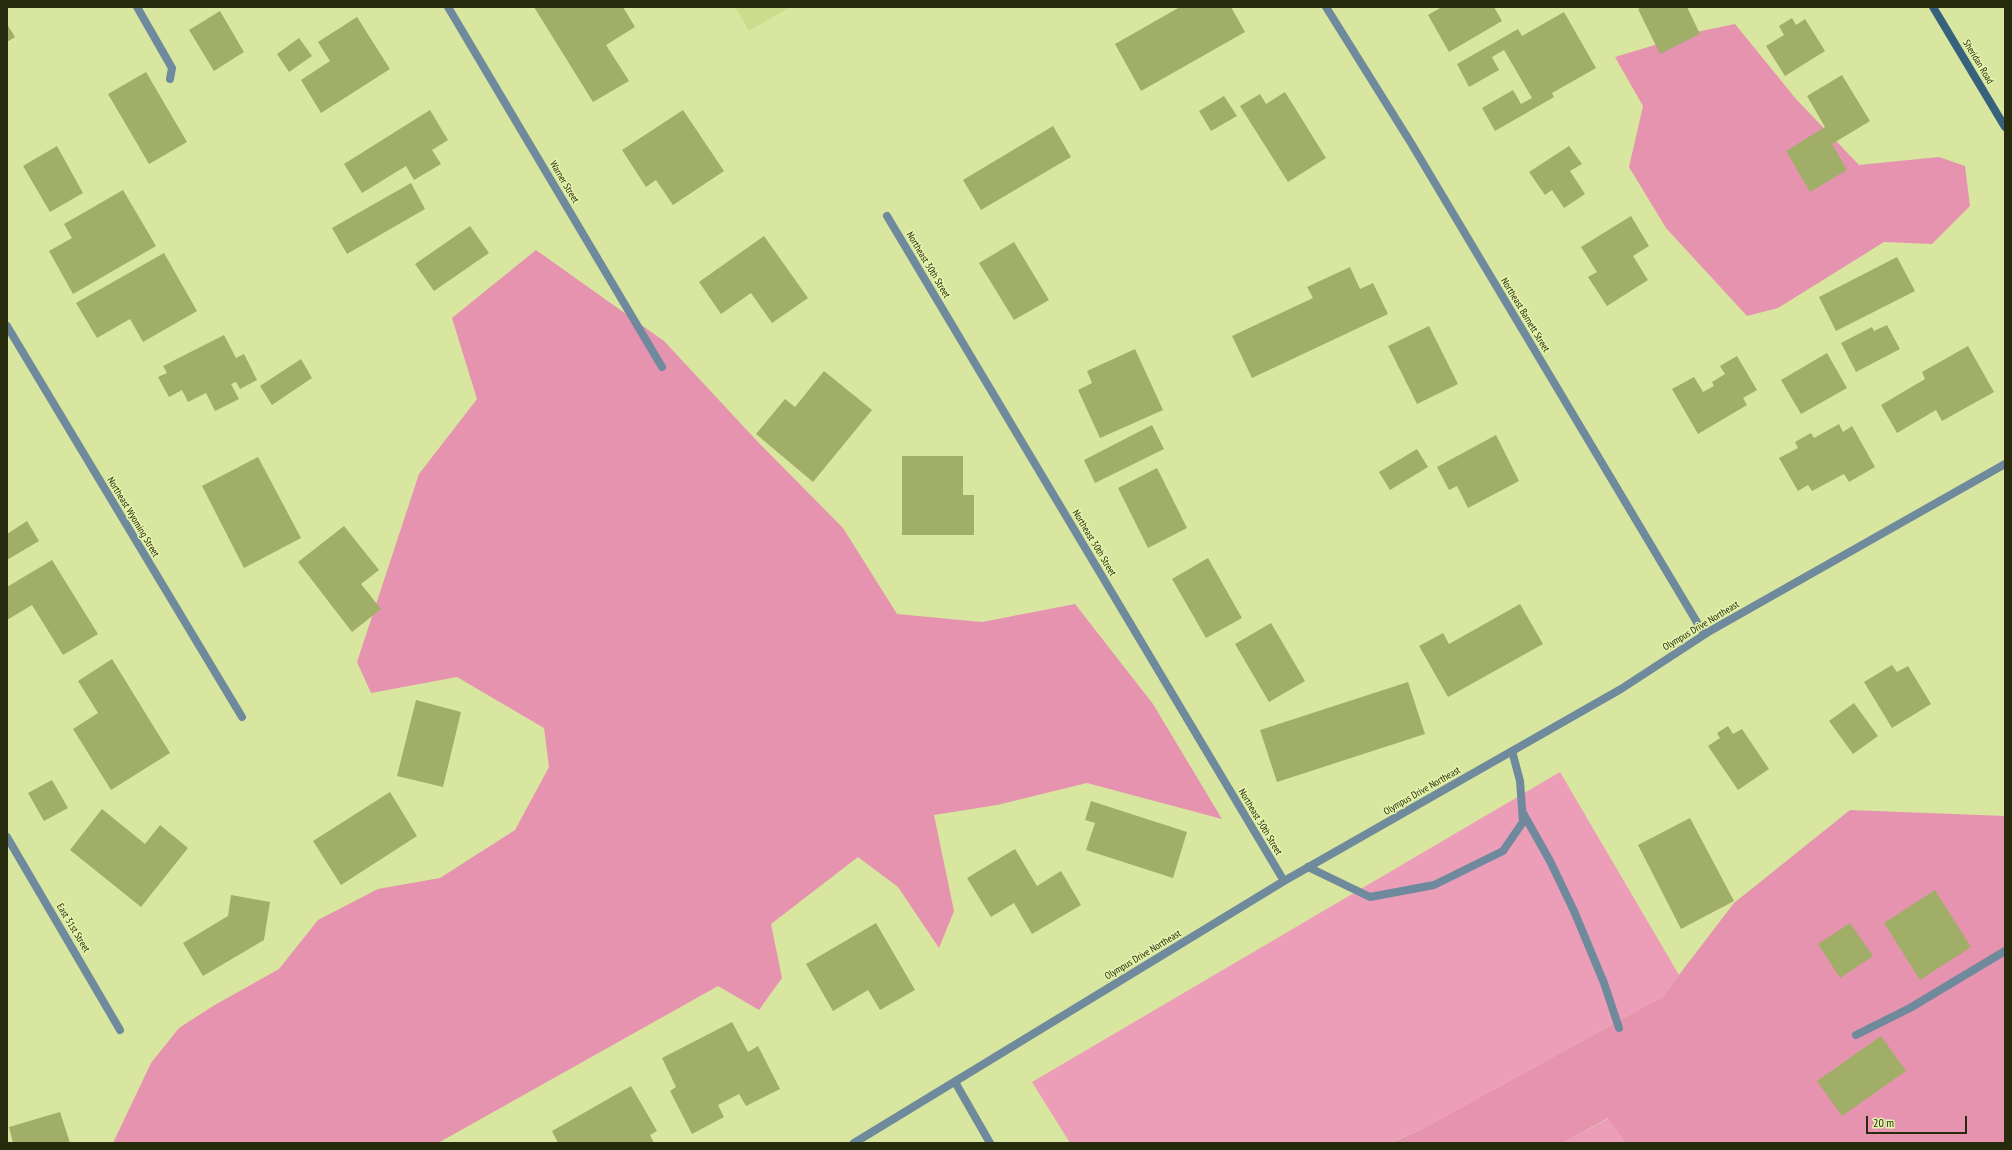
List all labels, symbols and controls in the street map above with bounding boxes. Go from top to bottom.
street label: Sheridan Road [1960,38,1996,86]
street label: Warner Street [547,159,581,205]
street label: Northeast 30th Street [903,230,953,300]
street label: Northeast Barnett Street [1498,276,1552,354]
street label: Northeast Wyoming Street [104,475,162,559]
street label: Northeast 30th Street [1069,508,1119,578]
street label: Olympus Drive Northeast [1661,599,1741,653]
street label: Olympus Drive Northeast [1381,764,1463,818]
street label: Northeast 30th Street [1235,787,1285,857]
street label: East 31st Street [54,902,92,954]
street label: Olympus Drive Northeast [1103,928,1183,982]
scale bar [1868,1108,1969,1134]
text: 20 m [1873,1115,1894,1130]

